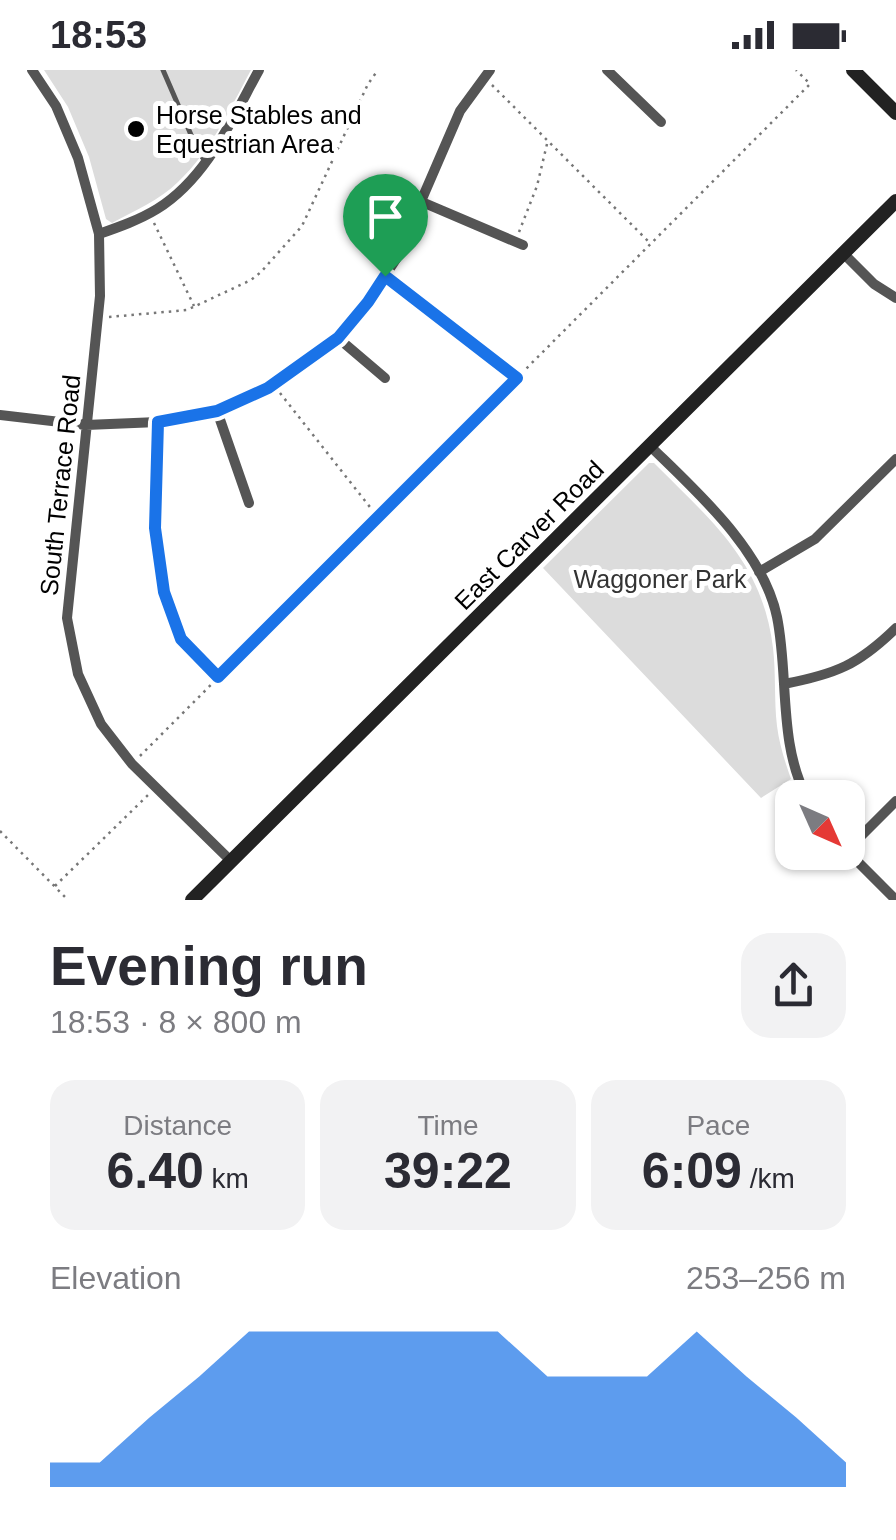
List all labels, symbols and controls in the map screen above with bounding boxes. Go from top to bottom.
text: 18:53 [50,14,147,56]
place label: Horse Stables and Equestrian Area [156,101,362,158]
marker: Horse Stables and Equestrian Area [125,118,147,140]
pin [343,174,428,277]
icon: arrive [358,189,413,244]
street label: South Terrace Road [34,373,86,597]
street label: East Carver Road [449,455,609,615]
park label: Waggoner Park [574,565,747,593]
north arrow [775,780,865,870]
map controls [775,780,865,870]
button: share [741,933,846,1038]
text: Evening run [50,935,368,997]
text: 18:53 · 8 × 800 m [50,1004,302,1040]
text: Distance [123,1110,232,1141]
text: Time [417,1110,479,1141]
text: Pace [686,1110,750,1141]
text: 6.40 [106,1143,204,1199]
text: 39:22 [384,1143,512,1199]
text: 6:09 [642,1143,742,1199]
text: km [204,1163,249,1194]
text: /km [742,1163,795,1194]
text: Elevation [50,1260,182,1296]
text: 253–256 m [686,1260,846,1296]

